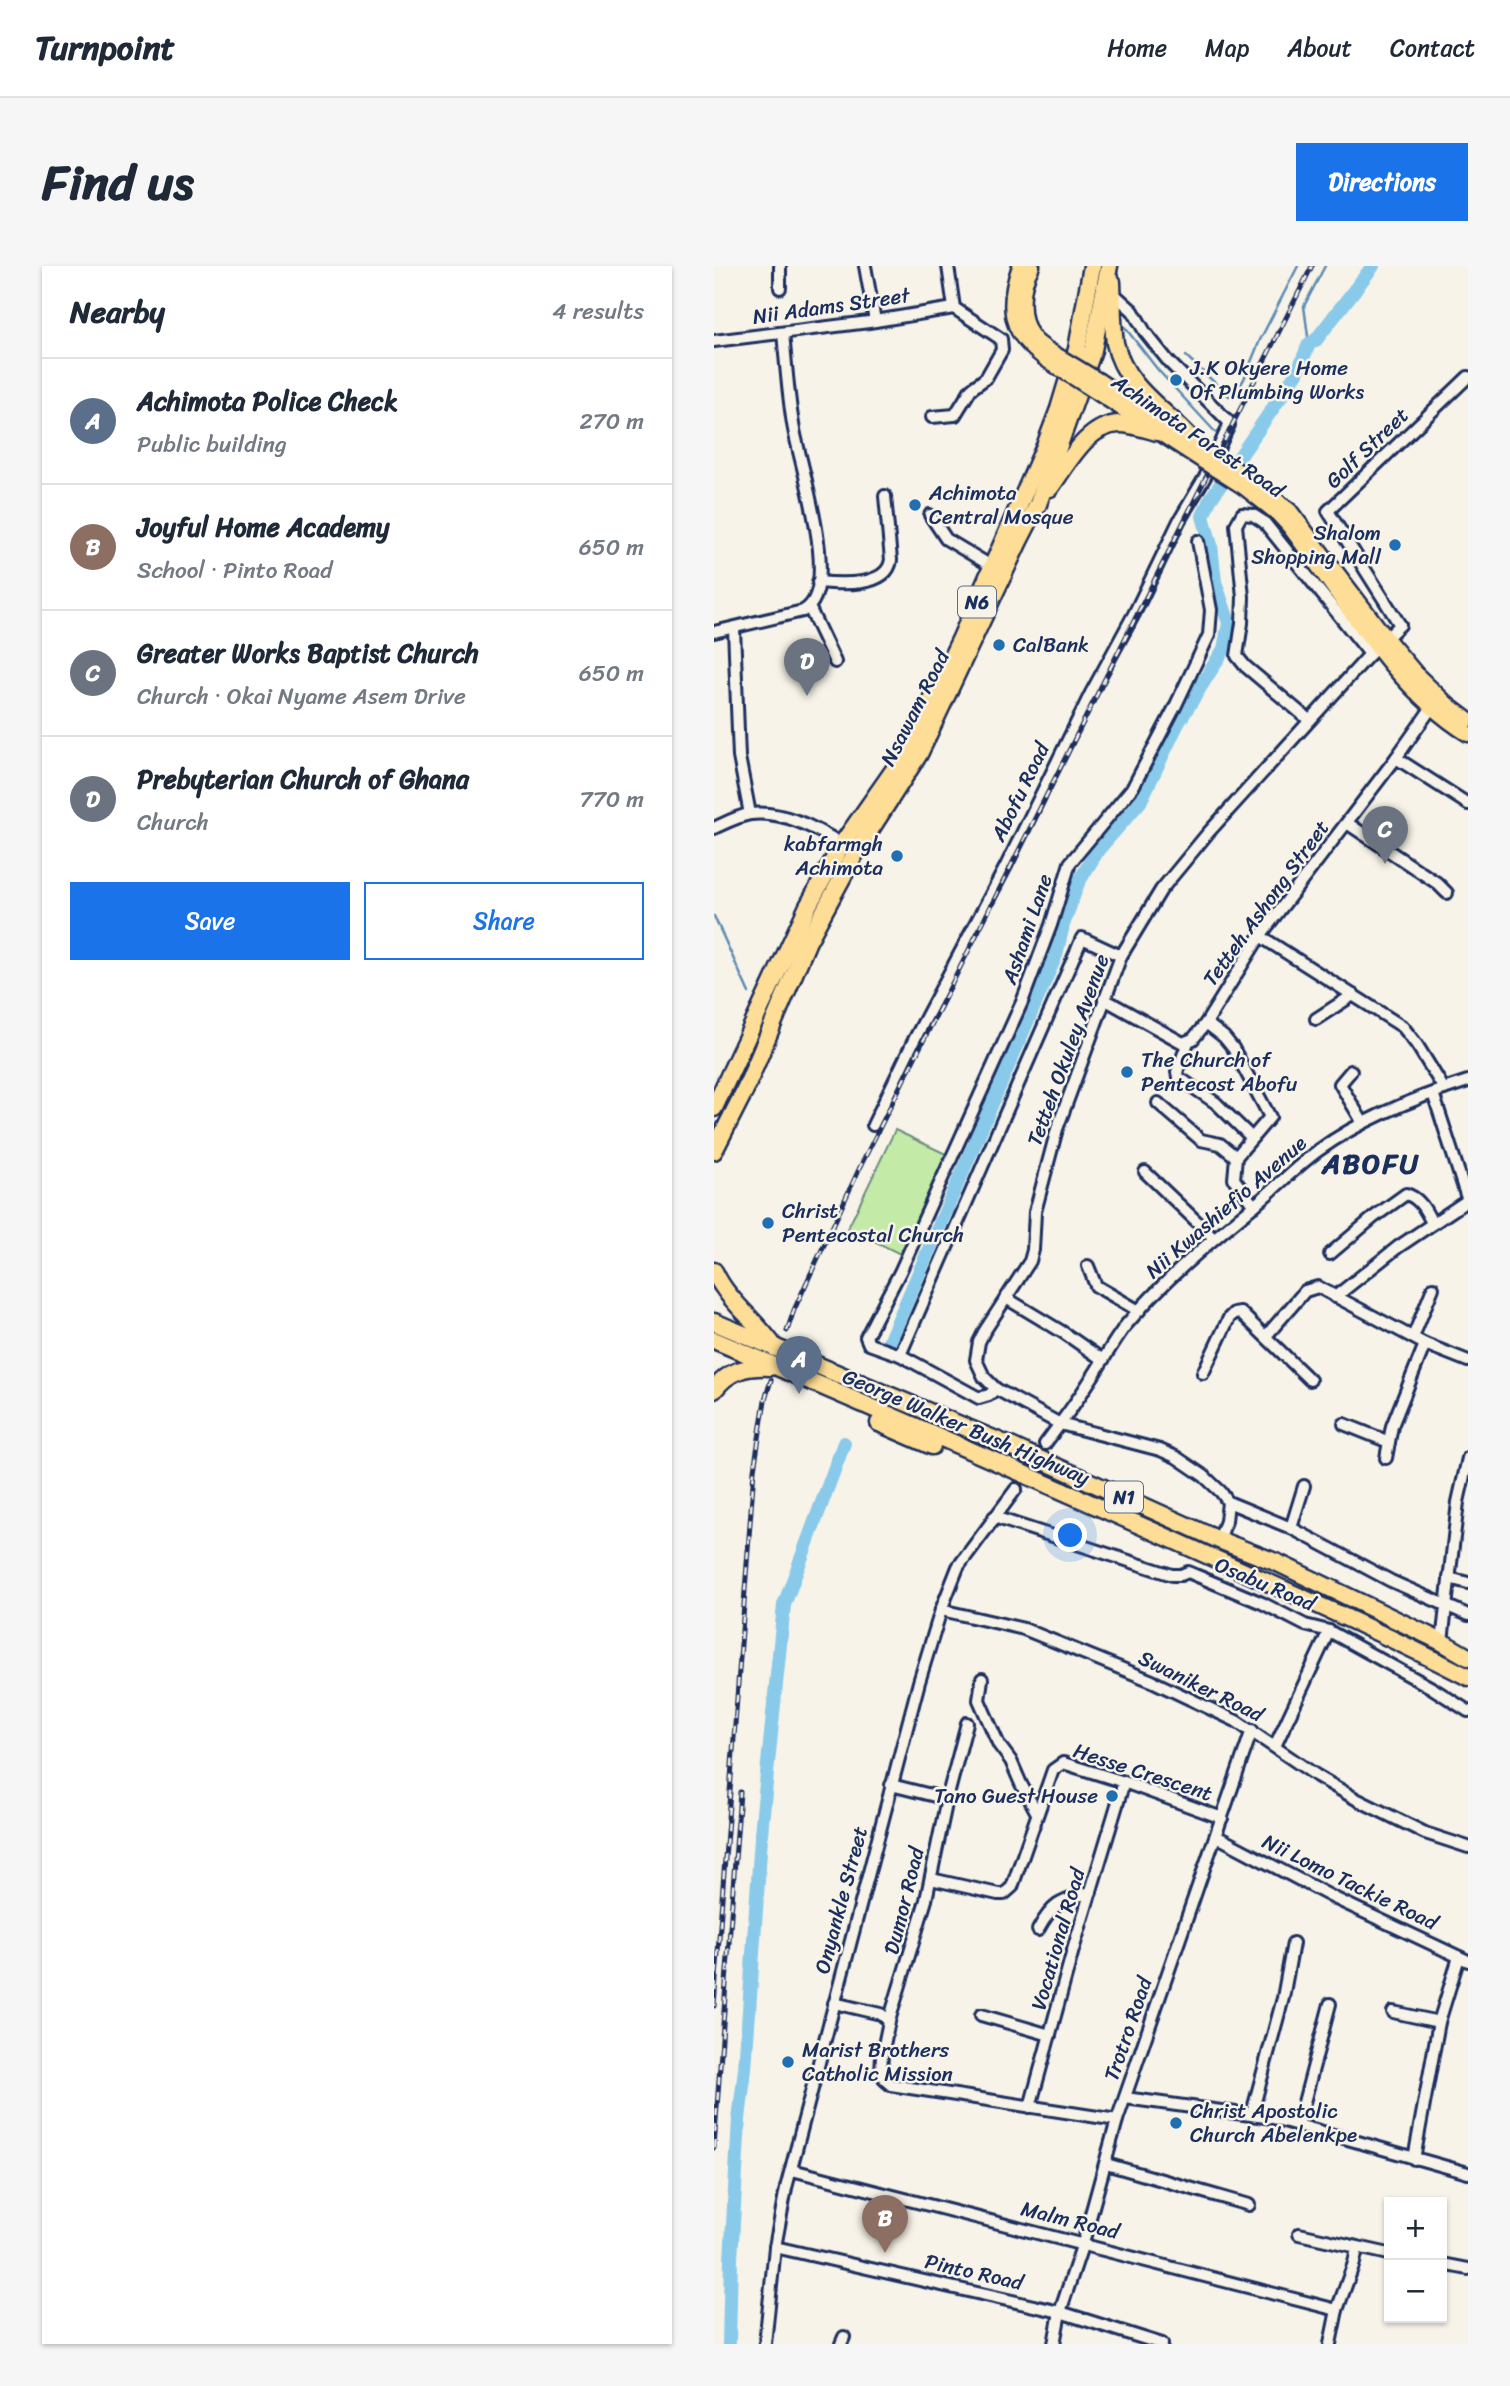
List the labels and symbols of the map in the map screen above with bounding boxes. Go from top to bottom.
street label: Nii Adams Street [750,276,914,336]
place label: J.K Okyere Home Of Plumbing Works [1189,349,1365,411]
street label: Achimota Forest Road [1103,363,1294,509]
marker: J.K Okyere Home Of Plumbing Works [1168,372,1184,388]
street label: Golf Street [1316,398,1418,498]
place label: Achimota Central Mosque [928,474,1074,536]
marker: Achimota Central Mosque [907,497,923,513]
place label: Shalom Shopping Mall [1251,514,1382,576]
marker: Shalom Shopping Mall [1387,537,1403,553]
road number: N6 [958,586,996,618]
place label: CalBank [1013,626,1089,664]
marker: CalBank [991,637,1007,653]
pin: D [784,638,830,696]
street label: Nsawam Road [869,641,961,773]
street label: Abofu Road [979,734,1061,849]
pin: C [1362,806,1408,864]
street label: Tetteh Ashong Street [1192,812,1340,994]
place label: kabfarmgh Achimota [784,825,883,887]
marker: kabfarmgh Achimota [889,848,905,864]
street label: Ashami Lane [990,868,1064,990]
street label: Tetteh Okuley Avenue [1016,948,1120,1151]
place label: The Church of Pentecost Abofu [1141,1041,1298,1103]
marker: The Church of Pentecost Abofu [1119,1064,1135,1080]
street label: Nii Kwashiefio Avenue [1136,1125,1316,1289]
district label: ABOFU [1321,1139,1420,1188]
place label: Christ Pentecostal Church [782,1192,964,1254]
marker: Christ Pentecostal Church [760,1215,776,1231]
pin: A [776,1336,822,1394]
street label: George Walker Bush Highway [836,1358,1096,1496]
road number: N1 [1105,1482,1143,1512]
your location [1053,1518,1087,1552]
street label: Osabu Road [1209,1546,1323,1623]
street label: Swaniker Road [1132,1639,1272,1734]
street label: Hesse Crescent [1068,1732,1218,1812]
place label: Tano Guest House [934,1777,1098,1815]
marker: Tano Guest House [1104,1788,1120,1804]
street label: Onyankle Street [803,1822,879,1978]
street label: Nii Lomo Tackie Road [1256,1823,1446,1942]
street label: Dumor Road [872,1841,936,1959]
street label: Vocational Road [1020,1862,1097,2014]
street label: Trotro Road [1092,1970,1164,2086]
place label: Marist Brothers Catholic Mission [802,2031,953,2093]
marker: Marist Brothers Catholic Mission [780,2054,796,2070]
place label: Christ Apostolic Church Abelenkpe [1190,2092,1357,2154]
marker: Christ Apostolic Church Abelenkpe [1168,2115,1184,2131]
street label: Malm Road [1017,2189,1125,2251]
pin: B [862,2195,908,2253]
street label: Pinto Road [921,2242,1029,2302]

